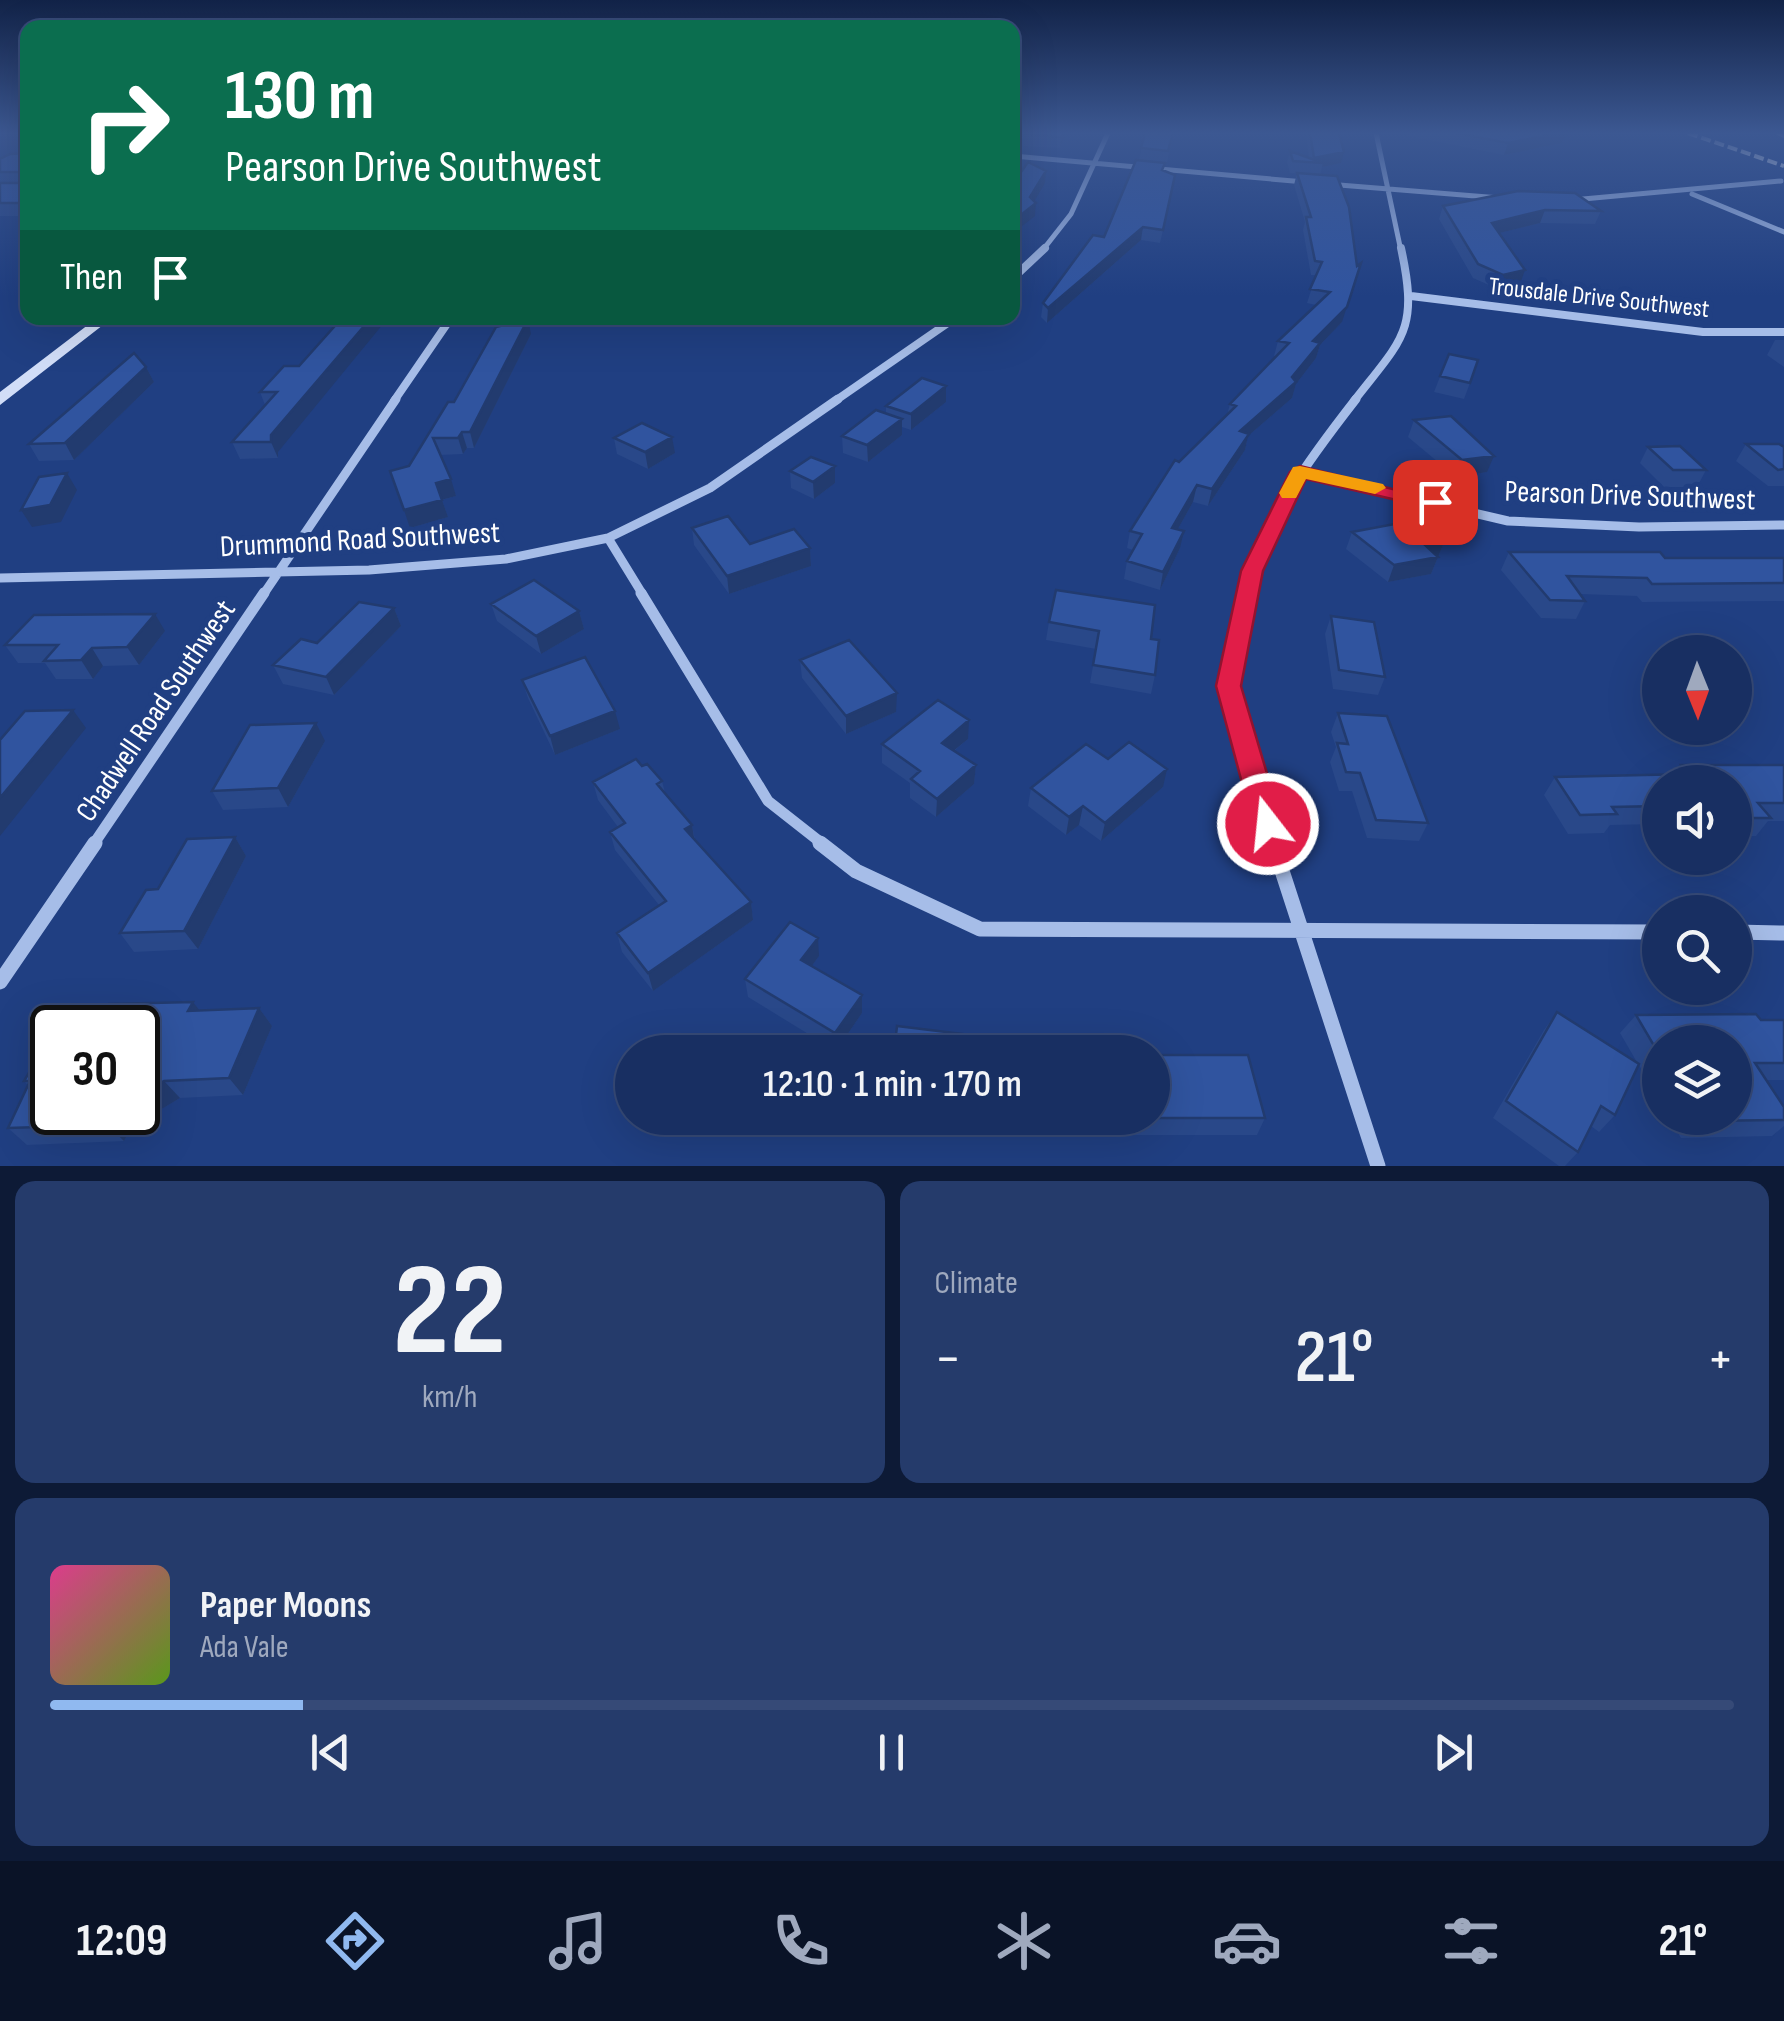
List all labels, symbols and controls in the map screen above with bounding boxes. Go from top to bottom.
text: 130 m [225,55,374,139]
icon: right [60,60,190,190]
text: Pearson Drive Southwest [225,140,601,195]
icon: arrive [143,250,198,305]
text: Then [60,255,123,300]
street label: Trousdale Drive Southwest [1487,271,1711,325]
pin [1393,460,1478,545]
street label: Pearson Drive Southwest [1504,474,1756,518]
icon: arrive [1408,475,1463,530]
street label: Drummond Road Southwest [219,515,501,565]
street label: Chadwell Road Southwest [69,593,243,829]
north arrow [1642,635,1752,745]
map controls [1642,635,1752,1135]
button: sound [1642,765,1752,875]
position arrow [1216,772,1320,876]
button: search [1642,895,1752,1005]
speed limit sign: 30 [30,1005,160,1135]
button: layers [1642,1025,1752,1135]
text: 12:10 · 1 min · 170 m [763,1062,1022,1107]
text: 22 [393,1235,507,1391]
text: Climate [935,1264,1018,1303]
text: 21° [1295,1313,1374,1404]
text: − [935,1326,961,1393]
text: + [1707,1326,1734,1393]
text: km/h [422,1378,477,1417]
text: Paper Moons [200,1583,371,1628]
text: Ada Vale [200,1628,289,1667]
icon: previous [303,1725,358,1780]
icon: pause [864,1725,919,1780]
icon: next [1426,1725,1481,1780]
icon: directions [320,1906,390,1976]
icon: music [543,1906,613,1976]
icon: phone [766,1906,836,1976]
icon: climate [989,1906,1059,1976]
icon: car [1212,1906,1282,1976]
icon: filters [1436,1906,1506,1976]
text: 12:09 [77,1914,167,1969]
text: 21° [1659,1914,1707,1969]

